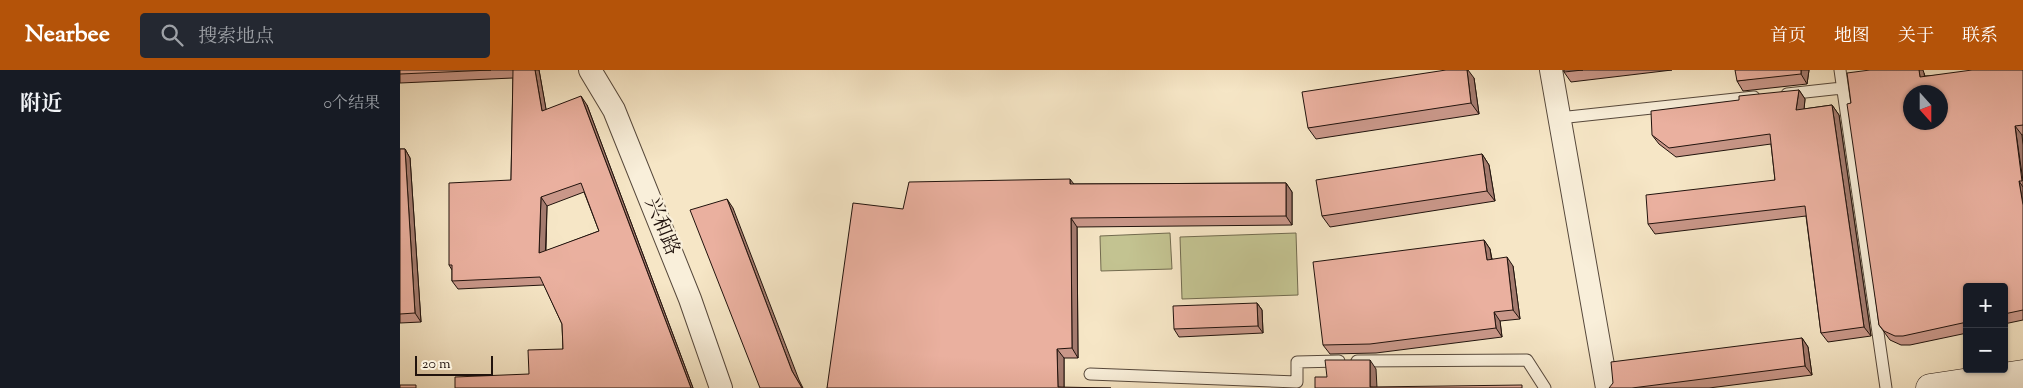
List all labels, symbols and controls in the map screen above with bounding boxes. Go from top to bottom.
search box [140,13,490,58]
text: Nearbee [25,18,110,52]
icon: search [158,21,186,49]
text: 搜索地点 [198,24,274,51]
text: 首页 [1770,24,1806,50]
text: 地图 [1834,24,1870,50]
text: 关于 [1898,24,1934,50]
text: 联系 [1962,24,1998,50]
north arrow [1903,85,1948,130]
text: 附近 [20,90,62,120]
text: 0个结果 [324,93,380,116]
street label: 兴和路 [636,194,686,260]
map controls [1963,283,2008,373]
button: + [1963,283,2008,328]
button: − [1963,328,2008,373]
scale bar [415,353,492,376]
text: 20 m [422,355,451,375]

